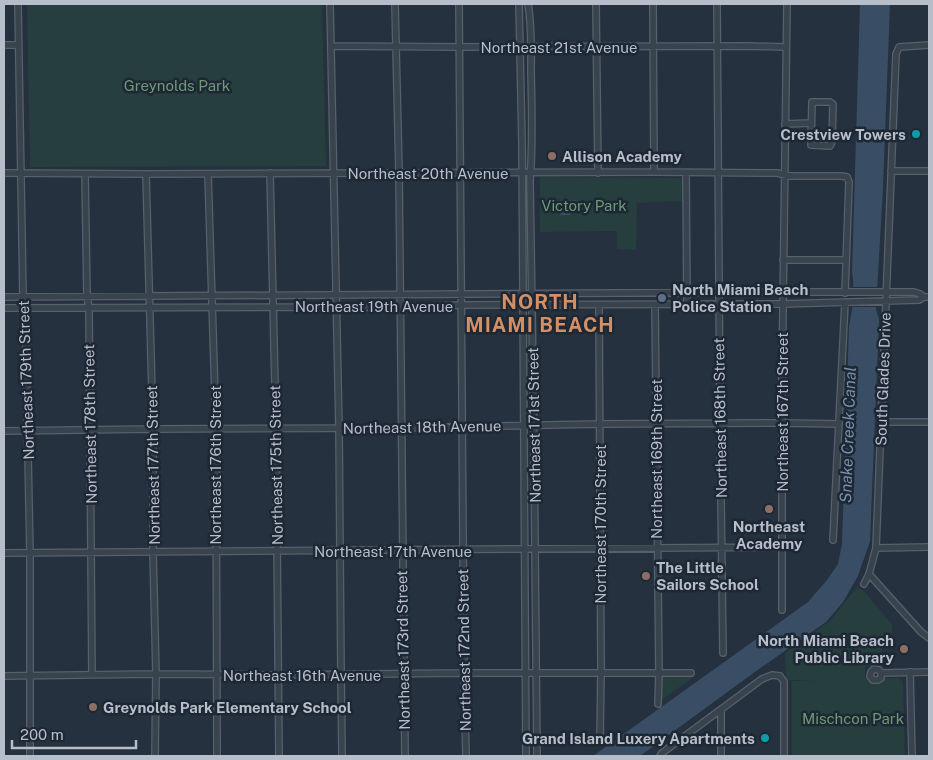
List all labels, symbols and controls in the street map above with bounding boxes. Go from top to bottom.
street label: Northeast 21st Avenue [481,39,637,56]
park label: Greynolds Park [124,77,230,94]
place label: Crestview Towers [780,126,906,143]
marker: Crestview Towers [910,128,922,140]
place label: Allison Academy [562,148,683,165]
marker: Allison Academy [546,150,558,162]
street label: Northeast 20th Avenue [347,165,509,182]
park label: Victory Park [541,197,627,214]
place label: North Miami Beach Police Station [672,281,808,315]
district label: NORTH MIAMI BEACH [465,290,615,337]
marker: North Miami Beach Police Station [656,292,668,304]
street label: Northeast 19th Avenue [295,298,453,315]
street label: Northeast 179th Street [15,300,37,460]
street label: South Glades Drive [872,312,894,446]
street label: Northeast 167th Street [774,332,791,492]
street label: Northeast 168th Street [710,338,730,498]
street label: Northeast 178th Street [80,344,100,504]
street label: Northeast 171st Street [524,347,544,503]
water label: Snake Creek Canal [836,367,860,503]
street label: Northeast 169th Street [648,379,665,539]
street label: Northeast 177th Street [143,385,163,545]
street label: Northeast 176th Street [207,385,224,545]
street label: Northeast 175th Street [266,385,286,545]
street label: Northeast 18th Avenue [342,417,502,437]
street label: Northeast 170th Street [592,444,609,604]
marker: Northeast Academy [763,503,775,515]
place label: Northeast Academy [733,518,805,552]
street label: Northeast 17th Avenue [314,543,472,560]
place label: The Little Sailors School [656,559,759,593]
street label: Northeast 172nd Street [454,568,474,731]
street label: Northeast 173rd Street [393,570,413,730]
marker: The Little Sailors School [640,570,652,582]
place label: North Miami Beach Public Library [758,632,895,666]
marker: North Miami Beach Public Library [898,643,910,655]
street label: Northeast 16th Avenue [223,667,381,684]
place label: Greynolds Park Elementary School [103,699,352,716]
marker: Greynolds Park Elementary School [87,701,99,713]
park label: Mischcon Park [802,710,904,727]
scale bar [12,718,136,750]
text: 200 m [20,726,64,743]
place label: Grand Island Luxery Apartments [522,730,755,747]
marker: Grand Island Luxery Apartments [759,732,771,744]

